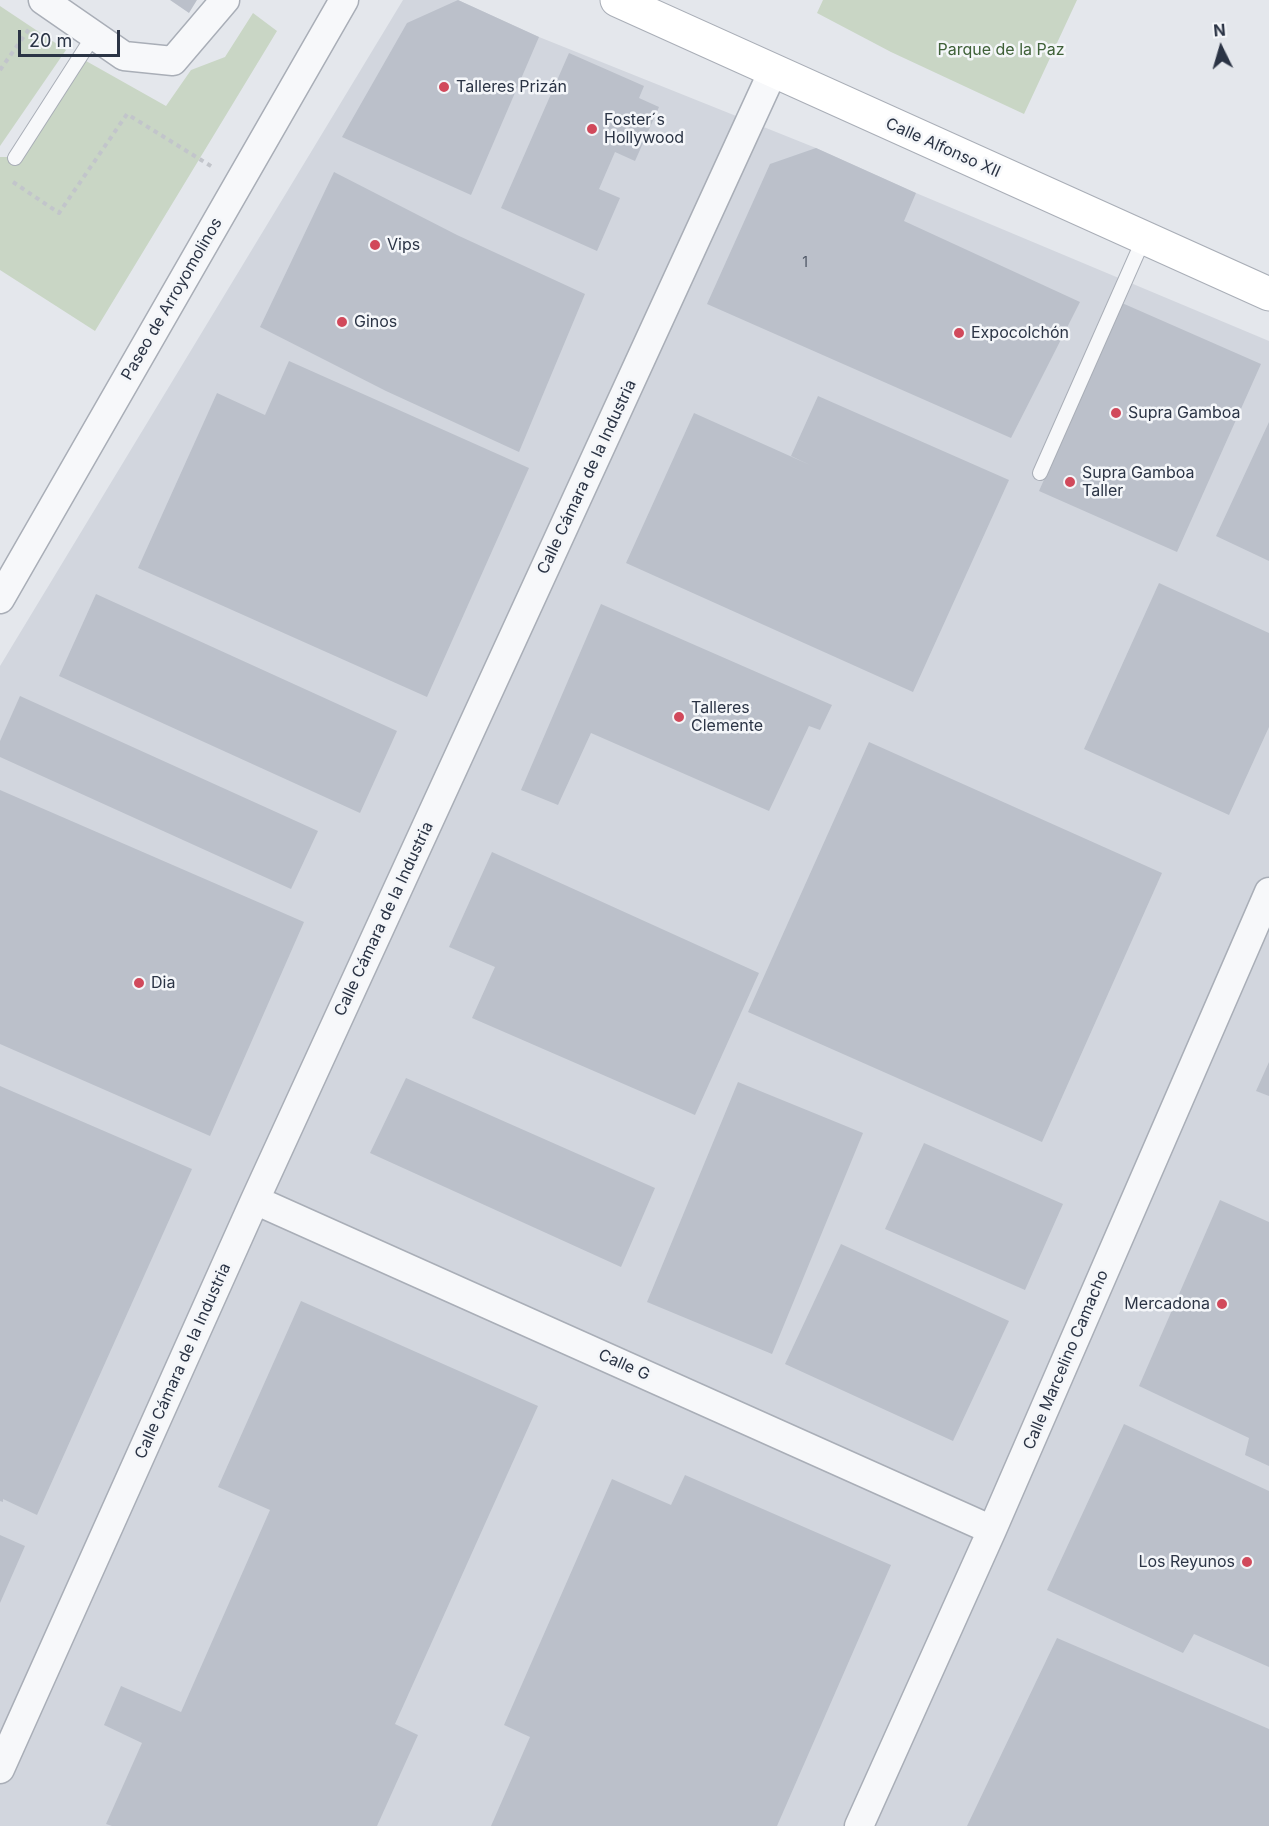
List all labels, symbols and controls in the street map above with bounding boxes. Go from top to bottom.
scale bar [21,18,123,56]
north arrow [1191,18,1251,78]
text: N [1212,20,1226,41]
text: 20 m [29,30,72,51]
park label: Parque de la Paz [937,40,1065,60]
place label: Talleres Prizán [456,77,567,97]
marker: Talleres Prizán [437,80,451,94]
place label: Foster´s Hollywood [604,110,684,148]
street label: Calle Alfonso XII [883,114,1003,182]
marker: Foster´s Hollywood [585,122,599,136]
street label: Paseo de Arroyomolinos [118,214,226,384]
place label: Vips [387,235,420,255]
marker: Vips [368,238,382,252]
house number: 1 [802,255,808,271]
place label: Ginos [354,312,397,332]
marker: Ginos [335,315,349,329]
place label: Expocolchón [971,323,1069,343]
marker: Expocolchón [952,326,966,340]
street label: Calle Cámara de la Industria [533,377,641,577]
place label: Supra Gamboa [1128,403,1240,423]
marker: Supra Gamboa [1109,406,1123,420]
place label: Supra Gamboa Taller [1082,463,1194,501]
marker: Supra Gamboa Taller [1063,475,1077,489]
place label: Talleres Clemente [691,698,763,736]
marker: Talleres Clemente [672,710,686,724]
street label: Calle Cámara de la Industria [330,819,438,1019]
place label: Dia [151,973,175,993]
marker: Dia [132,976,146,990]
street label: Calle Cámara de la Industria [131,1260,235,1462]
street label: Calle Marcelino Camacho [1019,1267,1113,1453]
place label: Mercadona [1124,1294,1210,1314]
marker: Mercadona [1215,1297,1229,1311]
street label: Calle G [595,1345,653,1385]
place label: Los Reyunos [1138,1552,1235,1572]
marker: Los Reyunos [1240,1555,1254,1569]

